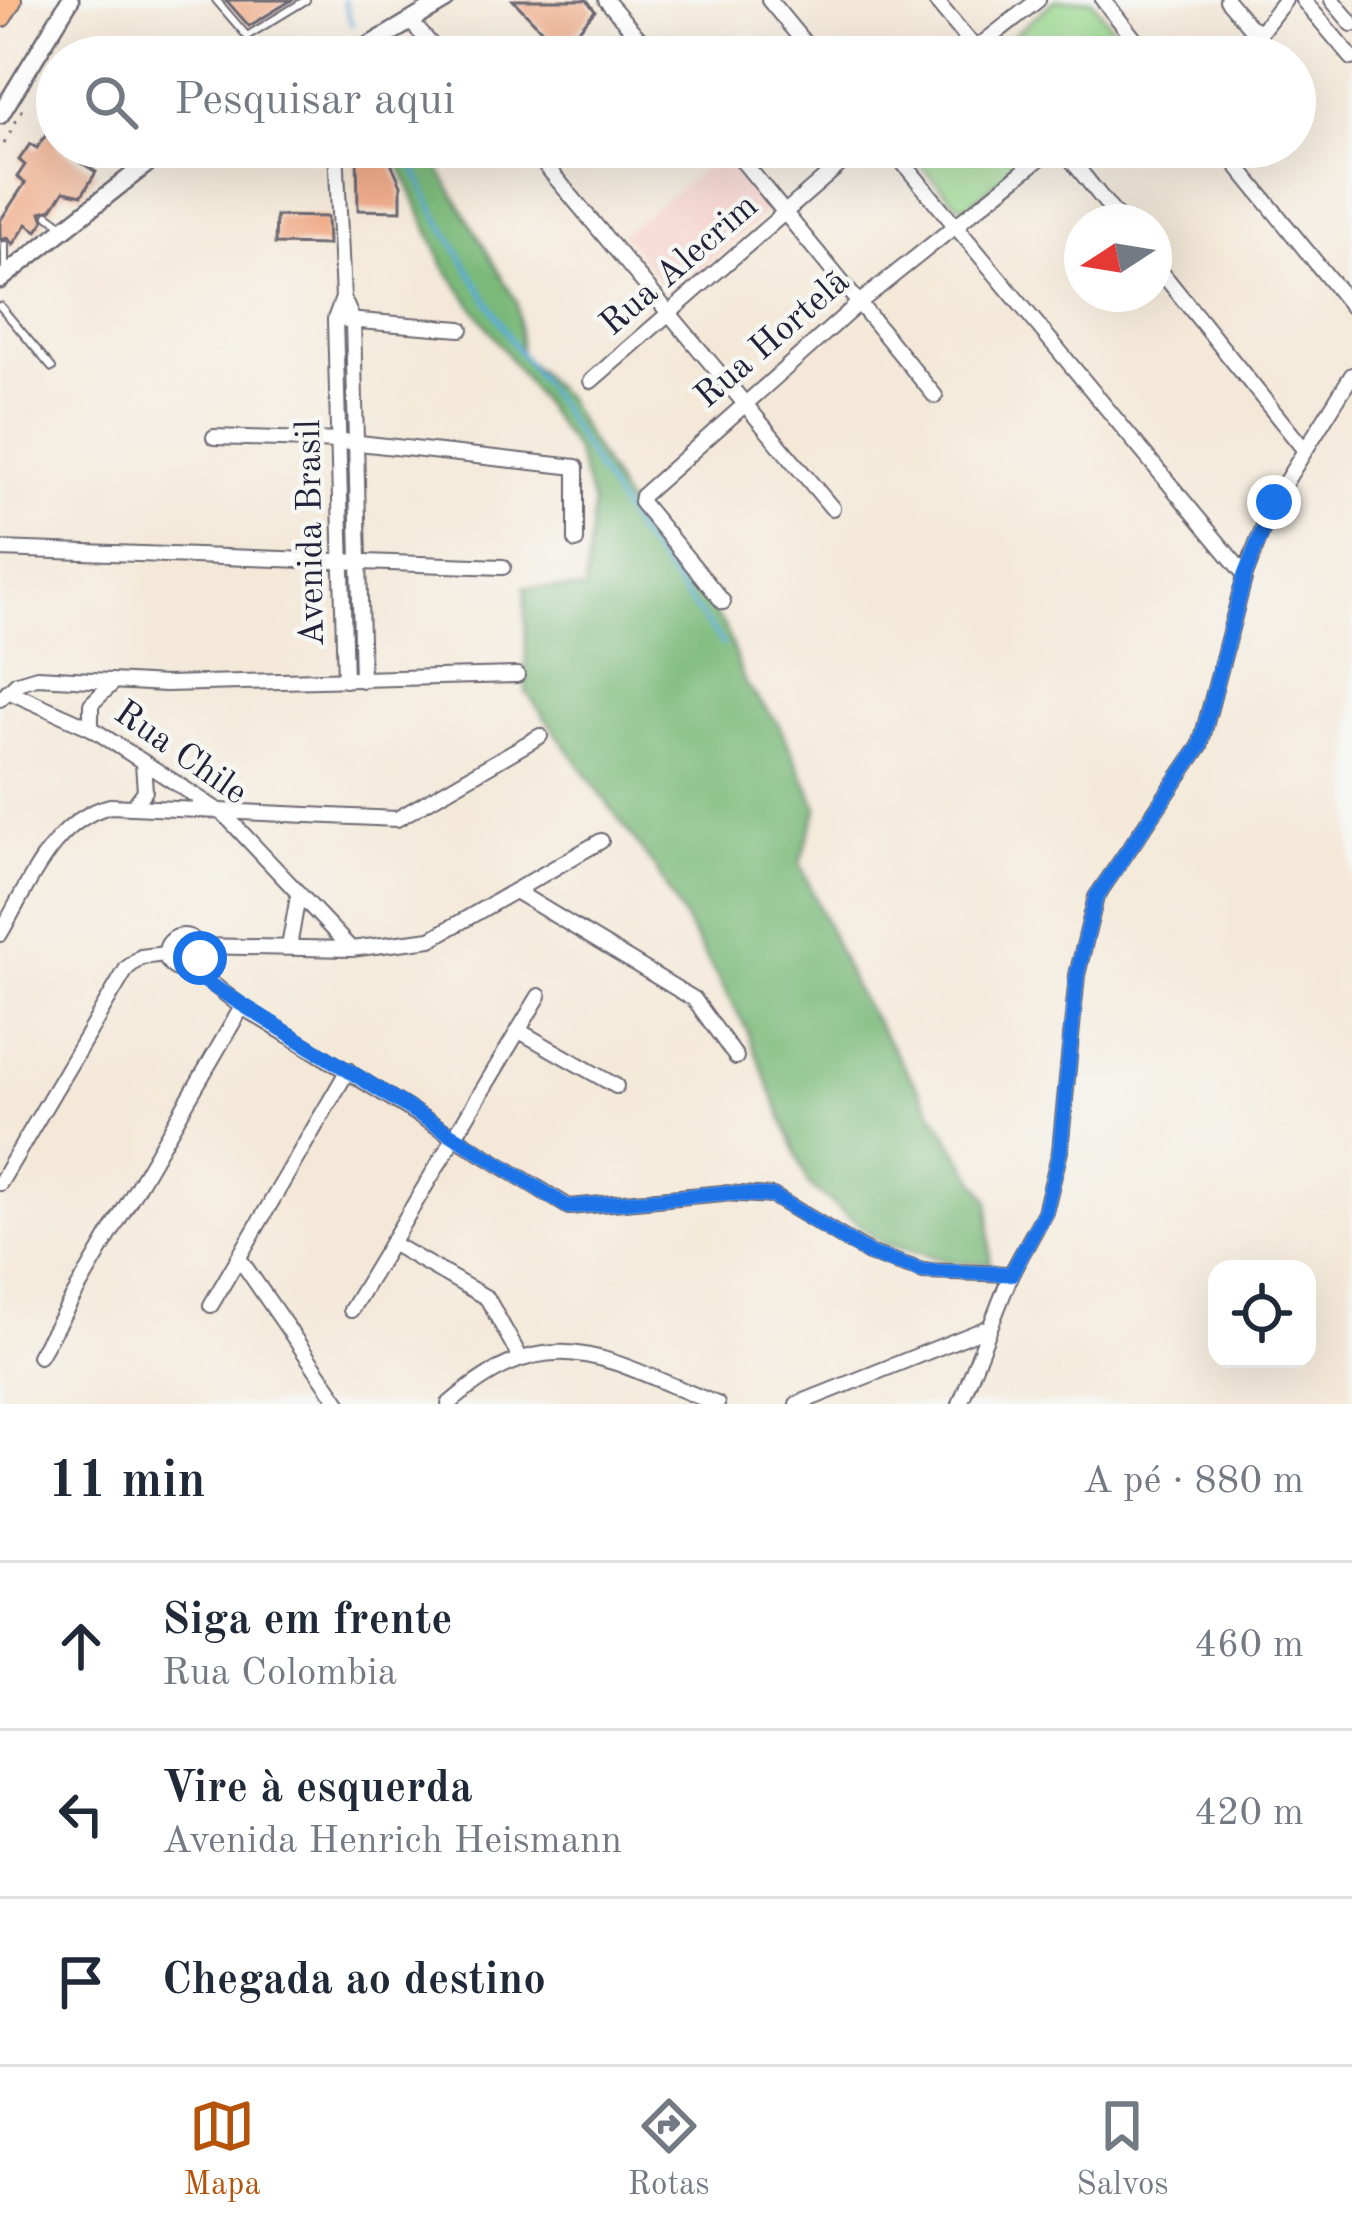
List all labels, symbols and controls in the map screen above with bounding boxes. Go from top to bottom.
search box [36,36,1316,168]
icon: search [78,69,144,135]
text: Pesquisar aqui [174,79,455,124]
street label: Rua Alecrim [594,188,766,344]
north arrow [1064,204,1172,312]
street label: Rua Hortelã [689,264,857,416]
street label: Avenida Brasil [292,419,332,647]
route end [1247,475,1301,529]
street label: Rua Chile [107,695,253,813]
route start [173,931,227,985]
map controls [1208,1260,1316,1368]
button: locate [1208,1260,1316,1368]
text: 11 min [48,1457,206,1508]
text: A pé · 880 m [1083,1462,1304,1501]
text: Siga em frente [162,1599,453,1644]
icon: ahead [48,1613,114,1679]
text: 460 m [1194,1626,1304,1665]
text: Rua Colombia [162,1654,397,1693]
text: Vire à esquerda [162,1767,473,1812]
icon: left [48,1781,114,1847]
text: 420 m [1194,1794,1304,1833]
text: Avenida Henrich Heismann [162,1822,622,1861]
icon: arrive [48,1949,114,2015]
text: Chegada ao destino [162,1959,546,2004]
tab: Mapa [183,2093,261,2206]
tab: Rotas [627,2093,710,2206]
tab: Salvos [1076,2093,1169,2206]

